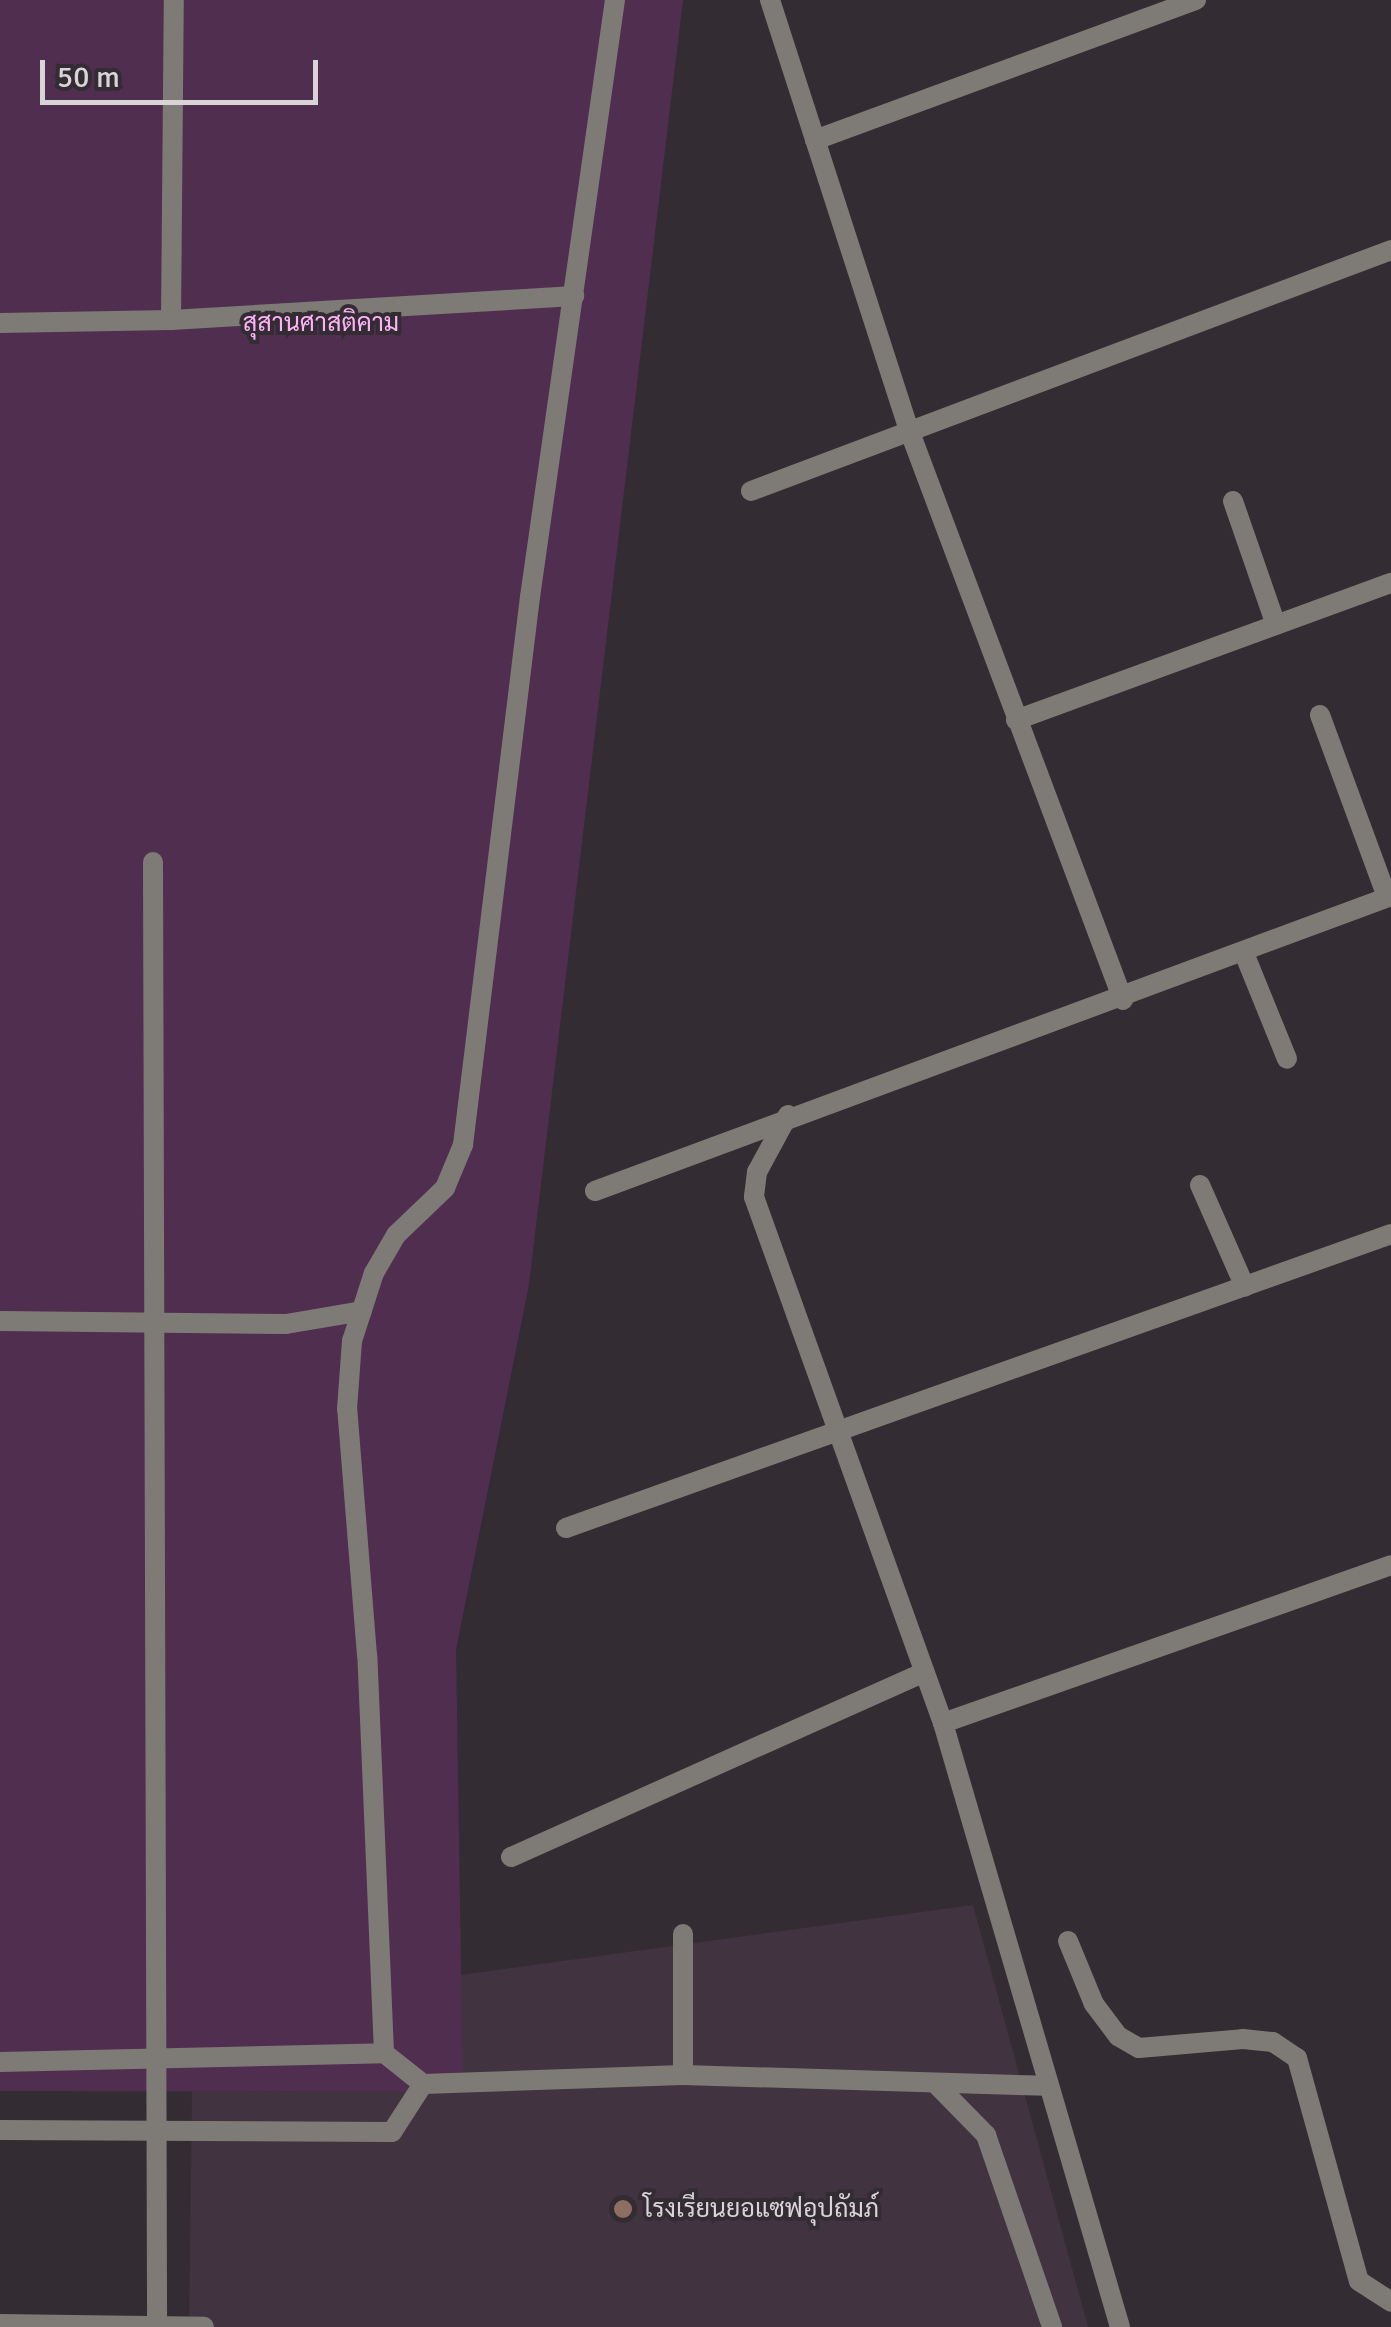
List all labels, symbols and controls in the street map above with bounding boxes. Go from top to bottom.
scale bar [45,40,322,102]
text: 50 m [57,59,120,96]
park label: สุสานศาสติคาม [243,308,399,338]
place label: โรงเรียนยอแซฟอุปถัมภ์ [643,2194,879,2224]
marker: โรงเรียนยอแซฟอุปถัมภ์ [612,2198,634,2220]

